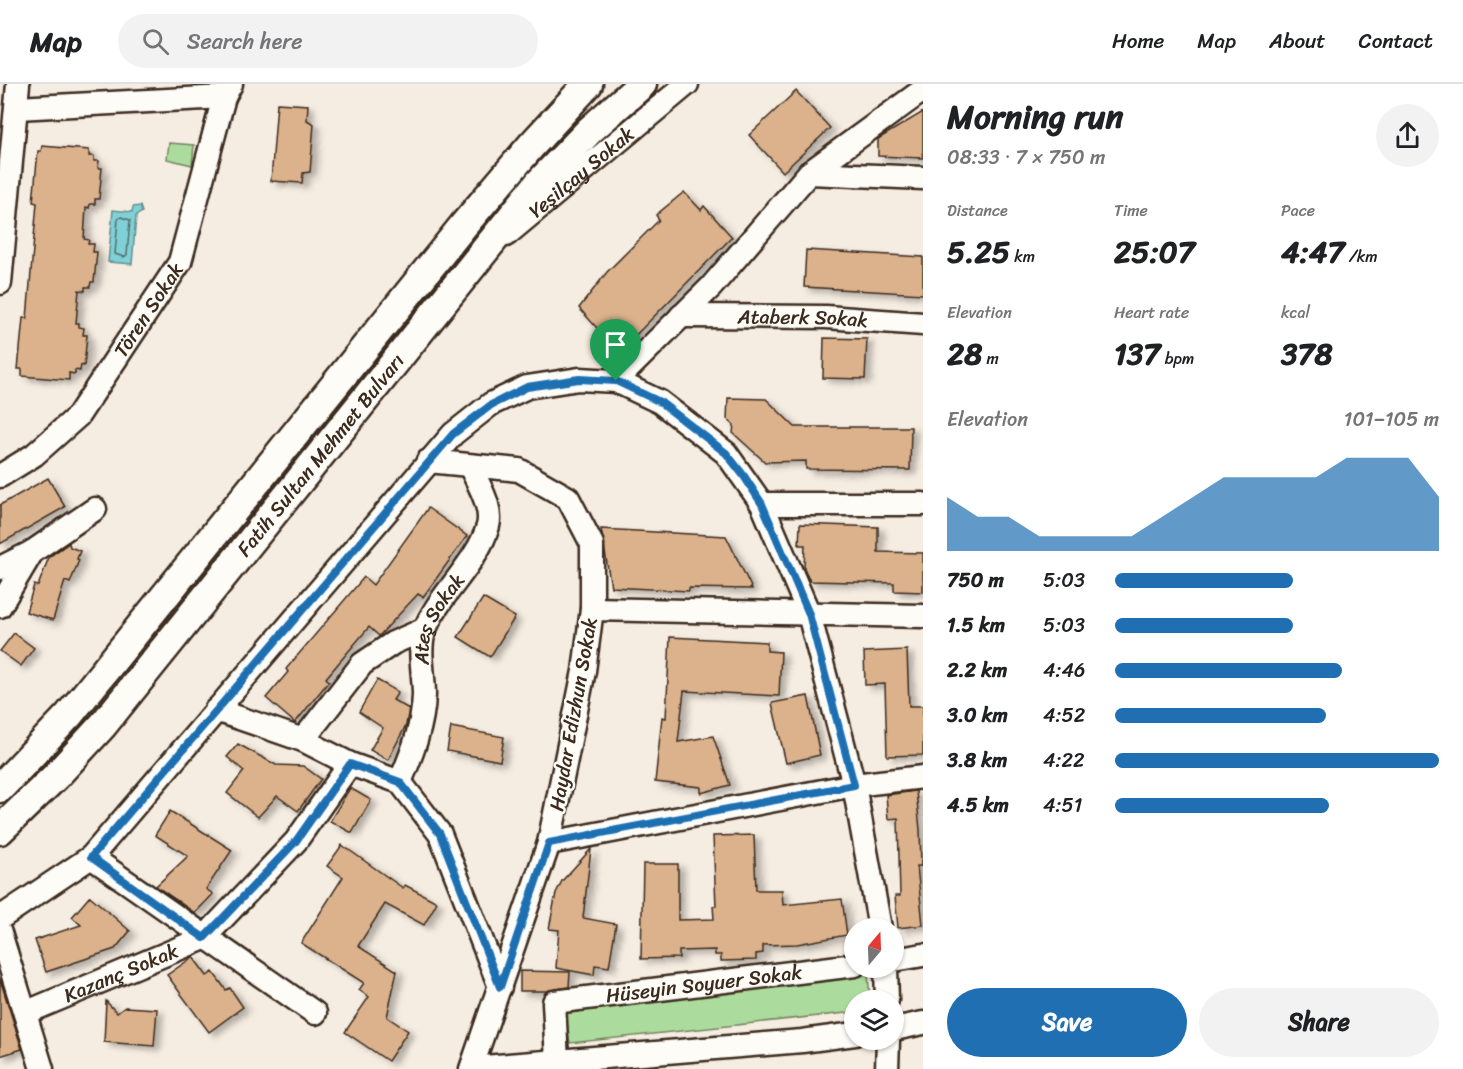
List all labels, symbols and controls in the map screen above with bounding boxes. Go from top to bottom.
search box [118,14,538,68]
text: Map [30,17,82,66]
text: Search here [187,22,303,61]
text: Home [1112,22,1164,60]
text: Map [1197,22,1236,60]
text: About [1269,22,1326,60]
text: Contact [1359,22,1433,60]
icon: search [139,25,172,58]
text: Morning run [947,88,1123,146]
button: share [1376,104,1439,167]
street label: Yeşilçay Sokak [521,118,643,227]
text: 08:33 · 7 × 750 m [947,140,1105,175]
text: Distance [947,196,1008,225]
text: Time [1114,196,1148,225]
text: Pace [1281,196,1315,225]
text: 5.25 [947,225,1010,279]
text: 25:07 [1114,225,1195,279]
text: 4:47 [1281,225,1345,279]
text: km [1010,242,1035,271]
text: /km [1345,242,1378,271]
street label: Tören Sokak [104,255,193,365]
text: Elevation [947,298,1012,327]
text: Heart rate [1114,298,1189,327]
text: kcal [1281,298,1310,327]
street label: Ataberk Sokak [737,299,869,338]
pin [590,319,641,381]
text: 28 [947,327,982,381]
text: 137 [1114,327,1160,381]
text: 378 [1281,327,1333,381]
icon: arrive [599,328,632,361]
text: m [982,344,999,373]
text: bpm [1160,344,1194,373]
street label: Fatih Sultan Mehmet Bulvarı [228,346,414,565]
text: Elevation [947,402,1028,437]
text: 101–105 m [1344,402,1439,437]
text: 750 m [947,563,1004,598]
text: 5:03 [1043,563,1085,598]
street label: Ateş Sokak [404,565,474,667]
text: 1.5 km [947,608,1005,643]
text: 5:03 [1043,608,1085,643]
street label: Haydar Edizhun Sokak [539,614,608,814]
text: 2.2 km [947,653,1007,688]
text: 4:46 [1043,653,1085,688]
text: 3.0 km [947,698,1008,733]
text: 4:52 [1043,698,1085,733]
text: 3.8 km [947,743,1007,778]
text: 4:22 [1043,743,1085,778]
text: 4.5 km [947,788,1009,823]
text: 4:51 [1043,788,1082,823]
north arrow [844,918,904,978]
map controls [844,918,904,1050]
street label: Kazanç Sokak [58,934,184,1013]
street label: Hüseyin Soyuer Sokak [604,955,804,1013]
button: Save [947,988,1187,1057]
button: Share [1199,988,1439,1057]
button: layers [844,990,904,1050]

